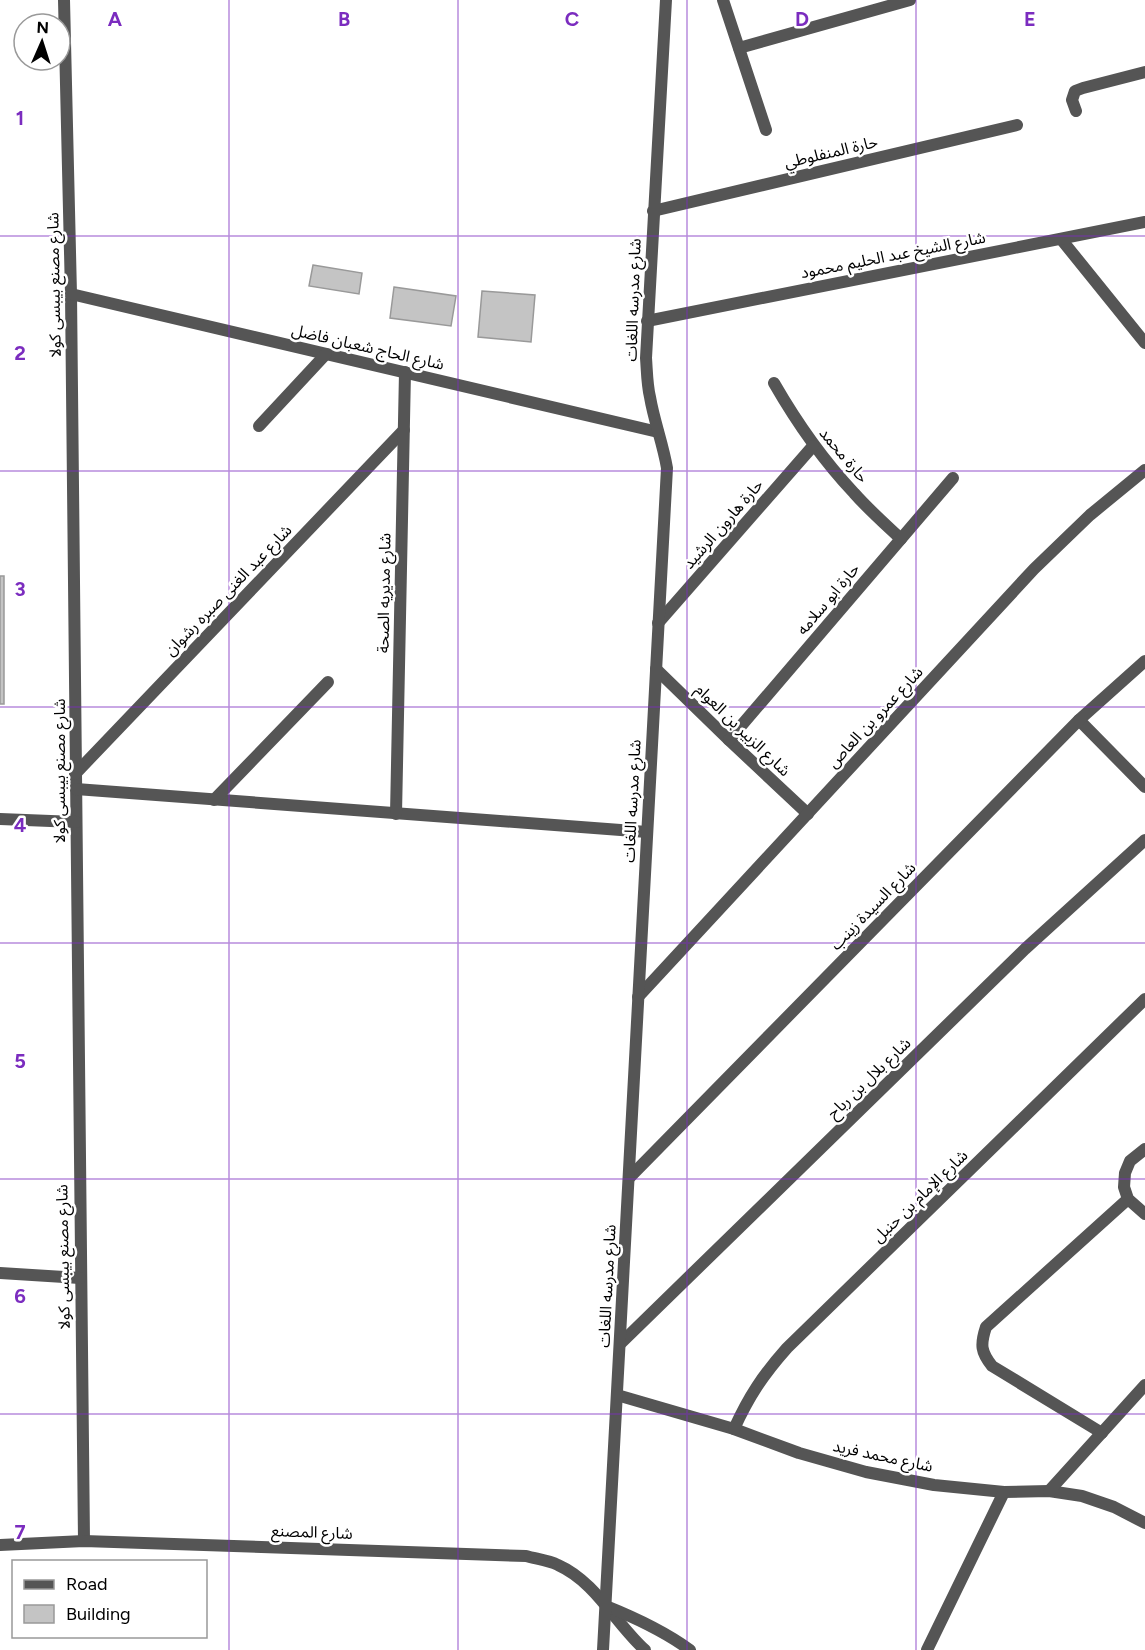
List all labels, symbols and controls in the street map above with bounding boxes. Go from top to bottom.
text: A [108,7,123,31]
text: B [338,7,350,31]
text: C [565,7,579,31]
text: D [795,7,809,31]
text: E [1024,7,1036,31]
north arrow [12,12,72,72]
text: N [36,18,49,37]
text: 1 [16,106,24,130]
street label: حارة المنفلوطي [782,132,880,175]
street label: شارع مصنع بيبسى كولا [43,212,68,358]
street label: شارع الشيخ عبد الحليم محمود [799,228,988,285]
street label: شارع مدرسه اللغات [621,238,648,362]
street label: شارع الحاج شعبان فاضل [289,320,446,377]
text: 2 [14,341,26,365]
street label: حارة محمد [815,424,873,486]
street label: حارة هارون الرشيد [679,475,767,573]
street label: شارع عبد الغنى صبره رشوان [160,520,298,662]
street label: شارع مديريه الصحة [373,533,398,653]
street label: حارة ابو سلامه [793,559,863,639]
text: 3 [14,577,26,601]
street label: شارع عمرو بن العاص [823,662,929,774]
street label: شارع الزبير بن العوام [689,680,795,782]
street label: شارع مصنع بيبسى كولا [50,698,72,844]
street label: شارع مدرسه اللغات [619,739,648,863]
text: 4 [14,813,27,837]
street label: شارع السيدة زينب [826,858,922,956]
street label: شارع بلال بن رباح [823,1033,917,1125]
text: 5 [14,1049,26,1073]
street label: شارع الإمام بن حنبل [868,1146,974,1248]
street label: شارع مصنع بيبسى كولا [52,1184,77,1330]
street label: شارع مدرسه اللغات [594,1224,623,1348]
text: 6 [14,1284,26,1308]
street label: شارع محمد فريد [831,1436,935,1479]
text: 7 [14,1520,26,1544]
street label: شارع المصنع [271,1521,353,1546]
legend [12,1560,207,1638]
text: Road [66,1573,107,1595]
text: Building [66,1603,131,1625]

